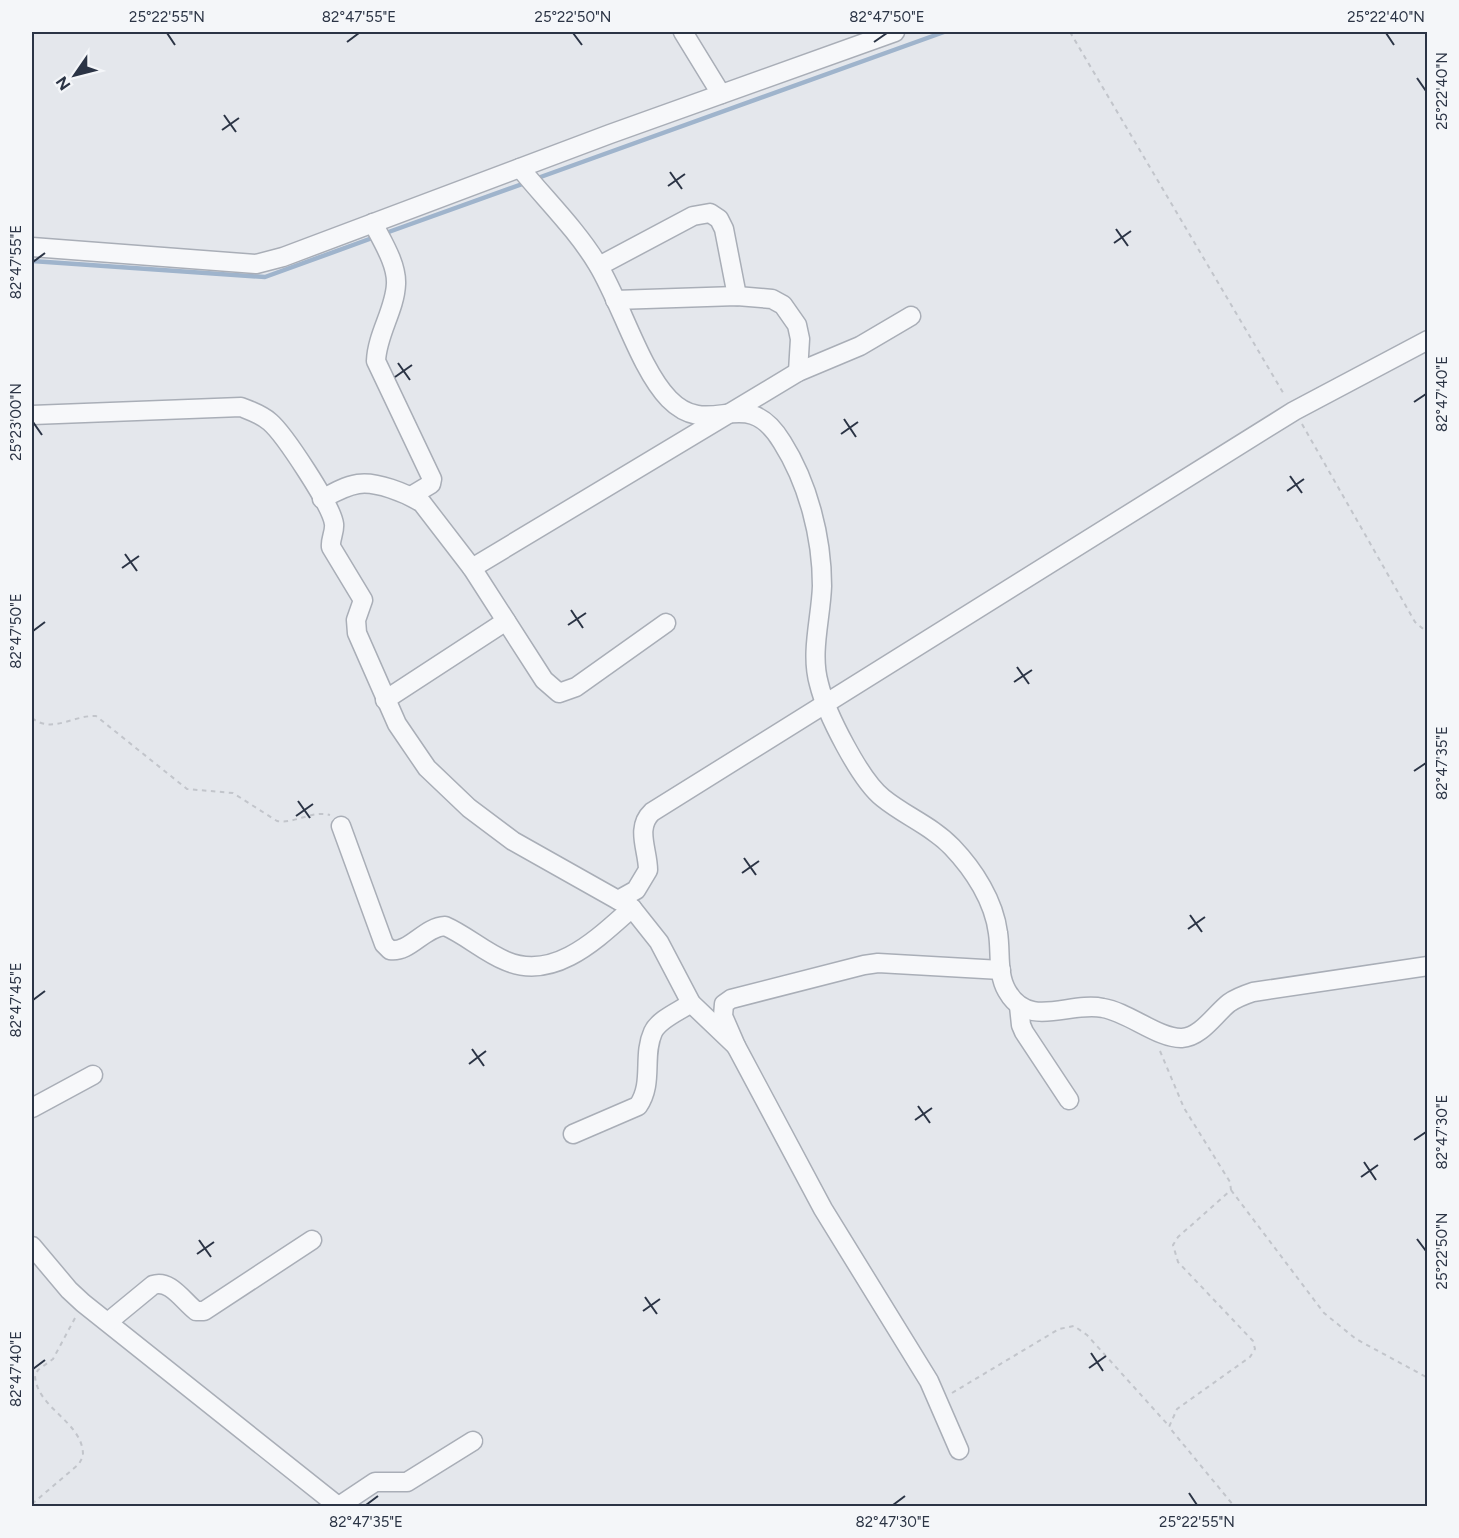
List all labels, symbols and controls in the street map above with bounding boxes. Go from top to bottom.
text: 25°22'55"N [129,8,205,26]
text: 82°47'55"E [322,8,396,26]
text: 25°22'50"N [535,8,611,26]
text: 82°47'50"E [849,8,925,26]
text: 25°22'40"N [1347,8,1425,26]
north arrow [45,45,105,105]
text: 25°22'40"N [1433,52,1451,130]
text: N [52,73,74,94]
text: 82°47'55"E [7,225,25,299]
text: 82°47'40"E [1433,356,1451,432]
text: 25°23'00"N [7,383,25,461]
text: 82°47'50"E [7,593,25,669]
text: 82°47'35"E [1433,726,1451,800]
text: 82°47'45"E [7,962,25,1038]
text: 82°47'30"E [1433,1095,1451,1169]
text: 25°22'50"N [1433,1213,1451,1289]
text: 82°47'40"E [7,1331,25,1407]
text: 82°47'35"E [329,1513,403,1531]
text: 82°47'30"E [856,1513,930,1531]
text: 25°22'55"N [1159,1513,1235,1531]

